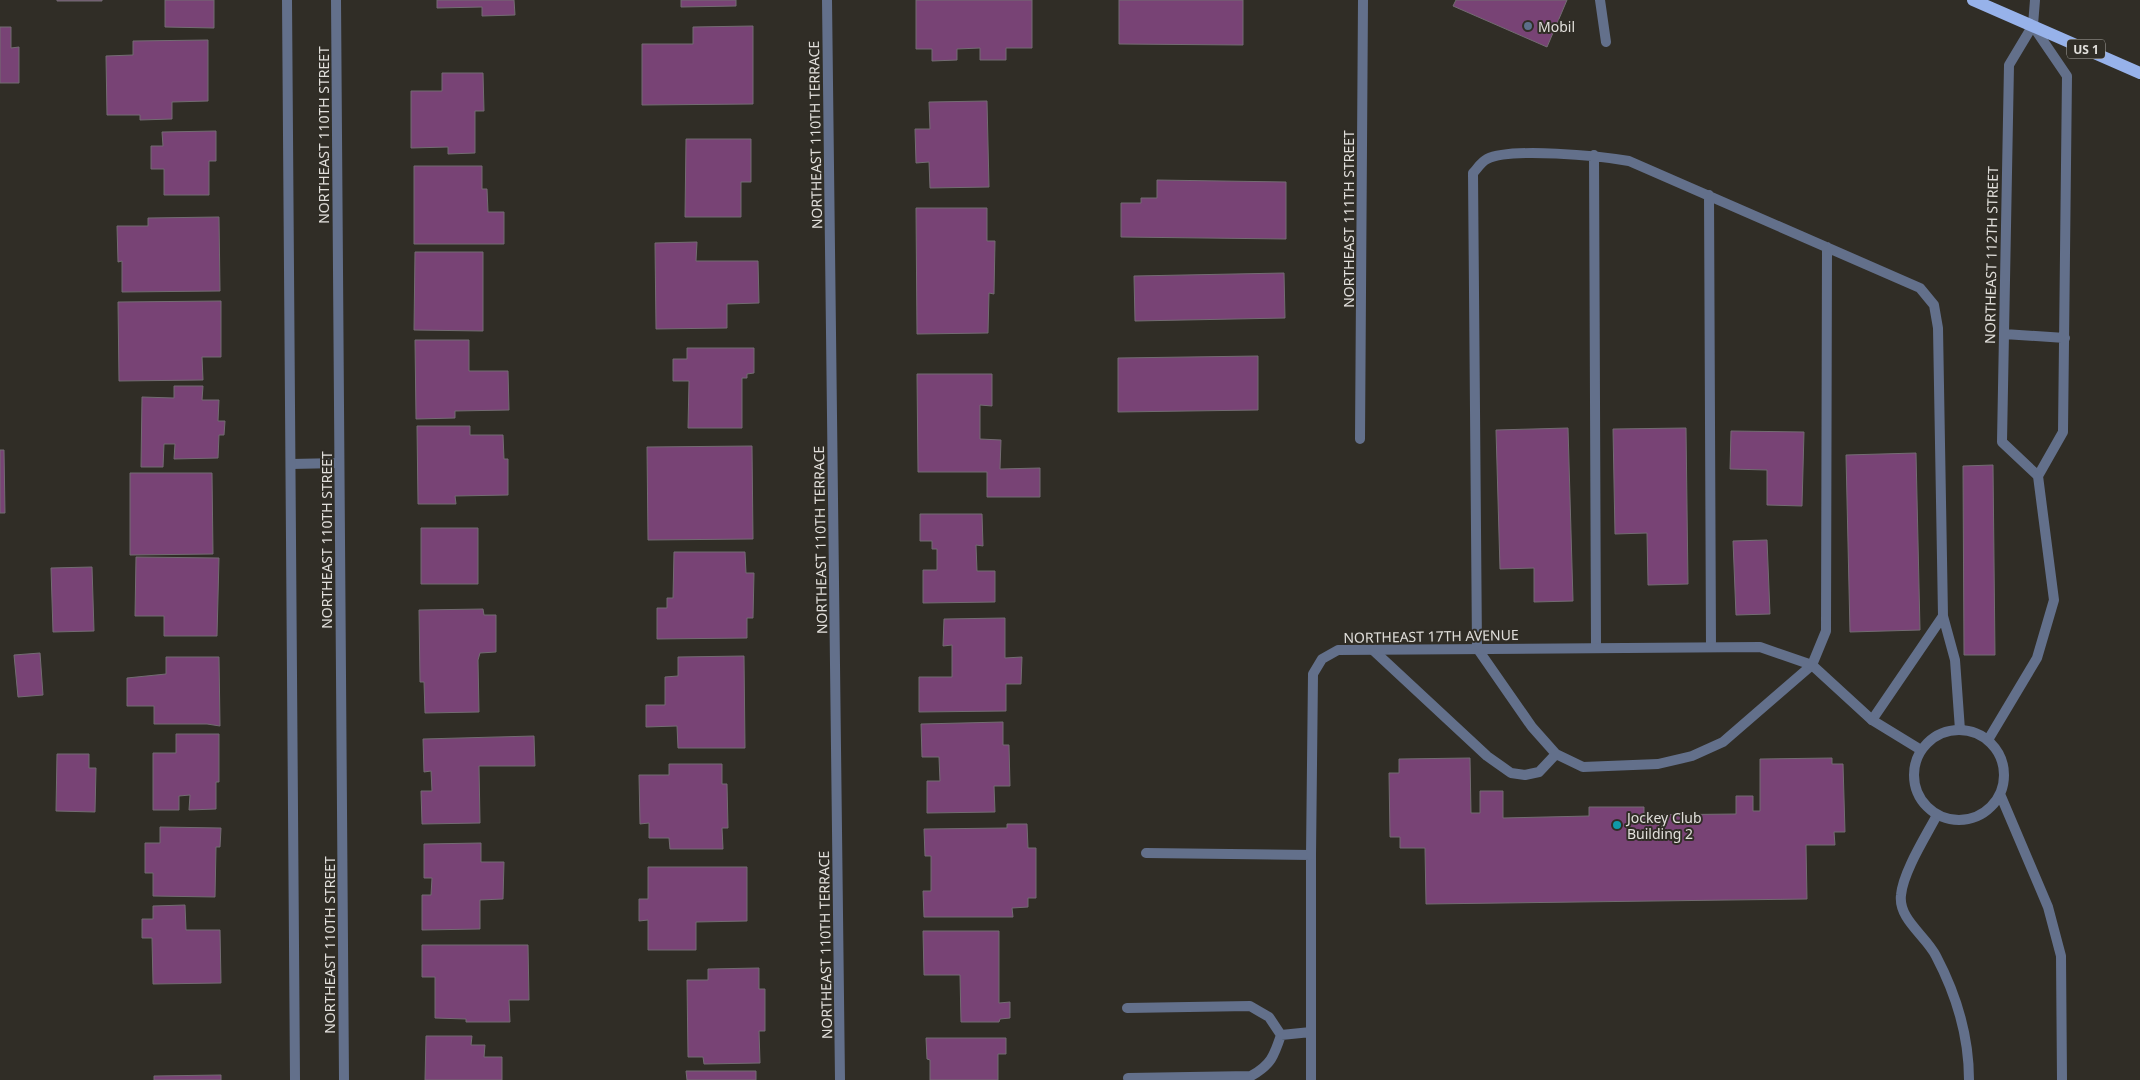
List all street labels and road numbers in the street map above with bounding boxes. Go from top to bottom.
road number: US 1 [2067,40,2105,59]
street label: NORTHEAST 110TH TERRACE [804,41,826,229]
street label: NORTHEAST 110TH STREET [314,46,333,224]
street label: NORTHEAST 111TH STREET [1339,130,1358,308]
street label: NORTHEAST 112TH STREET [1980,166,2002,344]
street label: NORTHEAST 110TH TERRACE [809,446,831,634]
street label: NORTHEAST 110TH STREET [317,451,336,629]
street label: NORTHEAST 17TH AVENUE [1343,625,1519,647]
street label: NORTHEAST 110TH TERRACE [814,851,836,1039]
street label: NORTHEAST 110TH STREET [320,856,339,1034]

